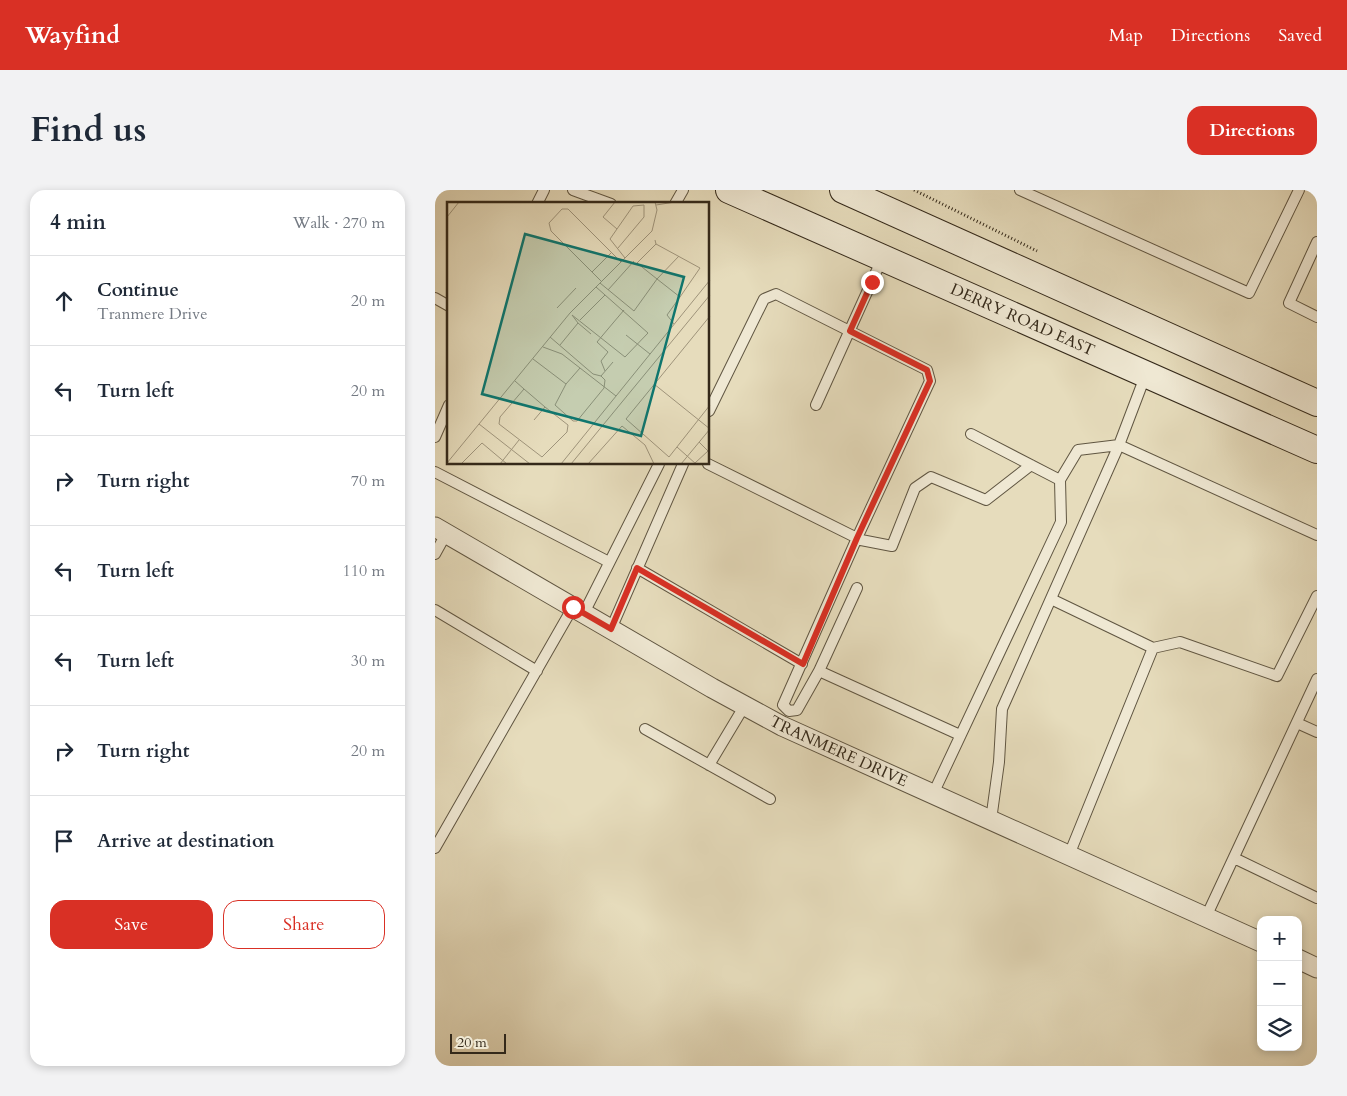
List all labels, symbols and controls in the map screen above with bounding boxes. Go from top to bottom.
text: Wayfind [25,19,120,52]
text: Map [1109,23,1143,48]
text: Directions [1171,23,1250,48]
text: Saved [1278,23,1322,48]
text: Find us [30,106,146,154]
button: Directions [1187,106,1317,155]
inset map [447,202,710,465]
text: 4 min [50,208,106,237]
text: Walk · 270 m [293,212,385,234]
route end [861,271,884,294]
text: Continue [97,277,179,303]
street label: DERRY ROAD EAST [947,278,1099,362]
icon: ahead [50,287,78,315]
text: 20 m [351,290,385,312]
text: Tranmere Drive [97,303,207,325]
icon: left [50,377,78,405]
text: Turn left [97,378,174,404]
text: 20 m [351,380,385,402]
icon: right [50,467,78,495]
text: Turn right [97,468,189,494]
text: 70 m [351,470,385,492]
icon: left [50,557,78,585]
text: Turn left [97,558,174,584]
text: 110 m [343,560,385,582]
route start [562,596,585,619]
icon: left [50,647,78,675]
text: Turn left [97,648,174,674]
text: 30 m [351,650,385,672]
street label: TRANMERE DRIVE [766,710,911,792]
icon: right [50,737,78,765]
text: Turn right [97,738,189,764]
text: 20 m [351,740,385,762]
icon: arrive [50,827,78,855]
text: Arrive at destination [97,828,274,854]
button: Save [50,900,213,949]
button: Share [223,900,385,949]
map controls [1257,916,1302,1051]
button: + [1257,916,1302,961]
button: − [1257,961,1302,1006]
button: layers [1257,1006,1302,1051]
scale bar [450,1031,506,1054]
text: 20 m [457,1033,487,1052]

